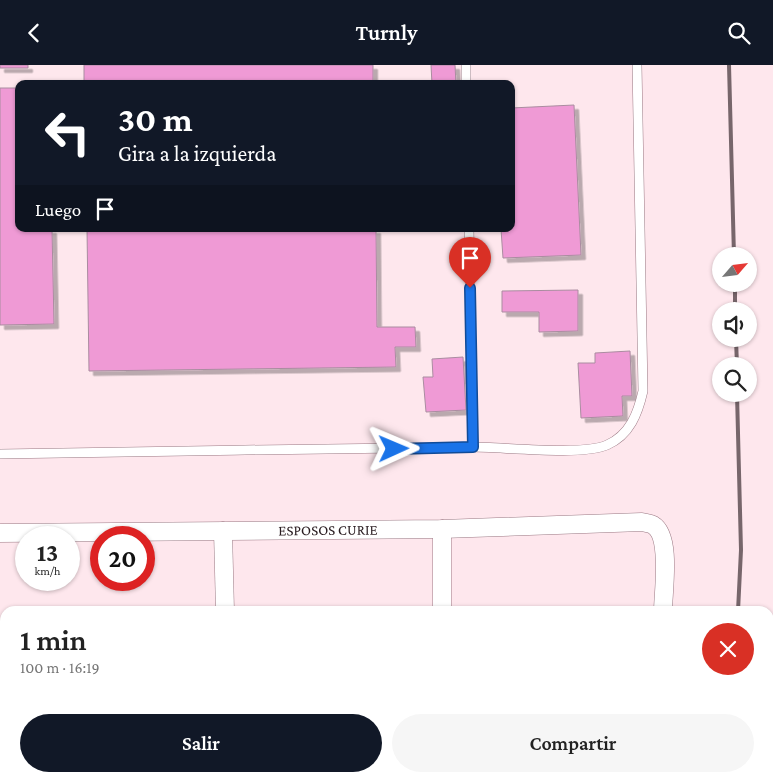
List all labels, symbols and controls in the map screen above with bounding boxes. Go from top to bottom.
icon: back [20,19,48,47]
icon: search [725,19,753,47]
text: Turnly [355,20,418,45]
icon: left [35,100,100,165]
text: 30 m [118,100,193,139]
text: Gira a la izquierda [118,141,276,166]
icon: arrive [91,195,119,223]
text: Luego [35,199,81,220]
pin [449,237,491,288]
icon: arrive [456,244,484,272]
north arrow [712,247,758,293]
map controls [712,247,757,402]
button: sound [712,302,757,347]
button: search [712,357,757,402]
position arrow [367,422,419,474]
street label: ESPOSOS CURIE [278,522,378,538]
speed limit sign: 20 [90,526,155,591]
text: 13 [37,539,58,566]
text: km/h [35,564,60,578]
text: 1 min [20,623,87,656]
button: close [702,623,754,675]
text: 100 m · 16:19 [20,659,100,676]
button: Salir [20,714,382,772]
button: Compartir [392,714,754,772]

